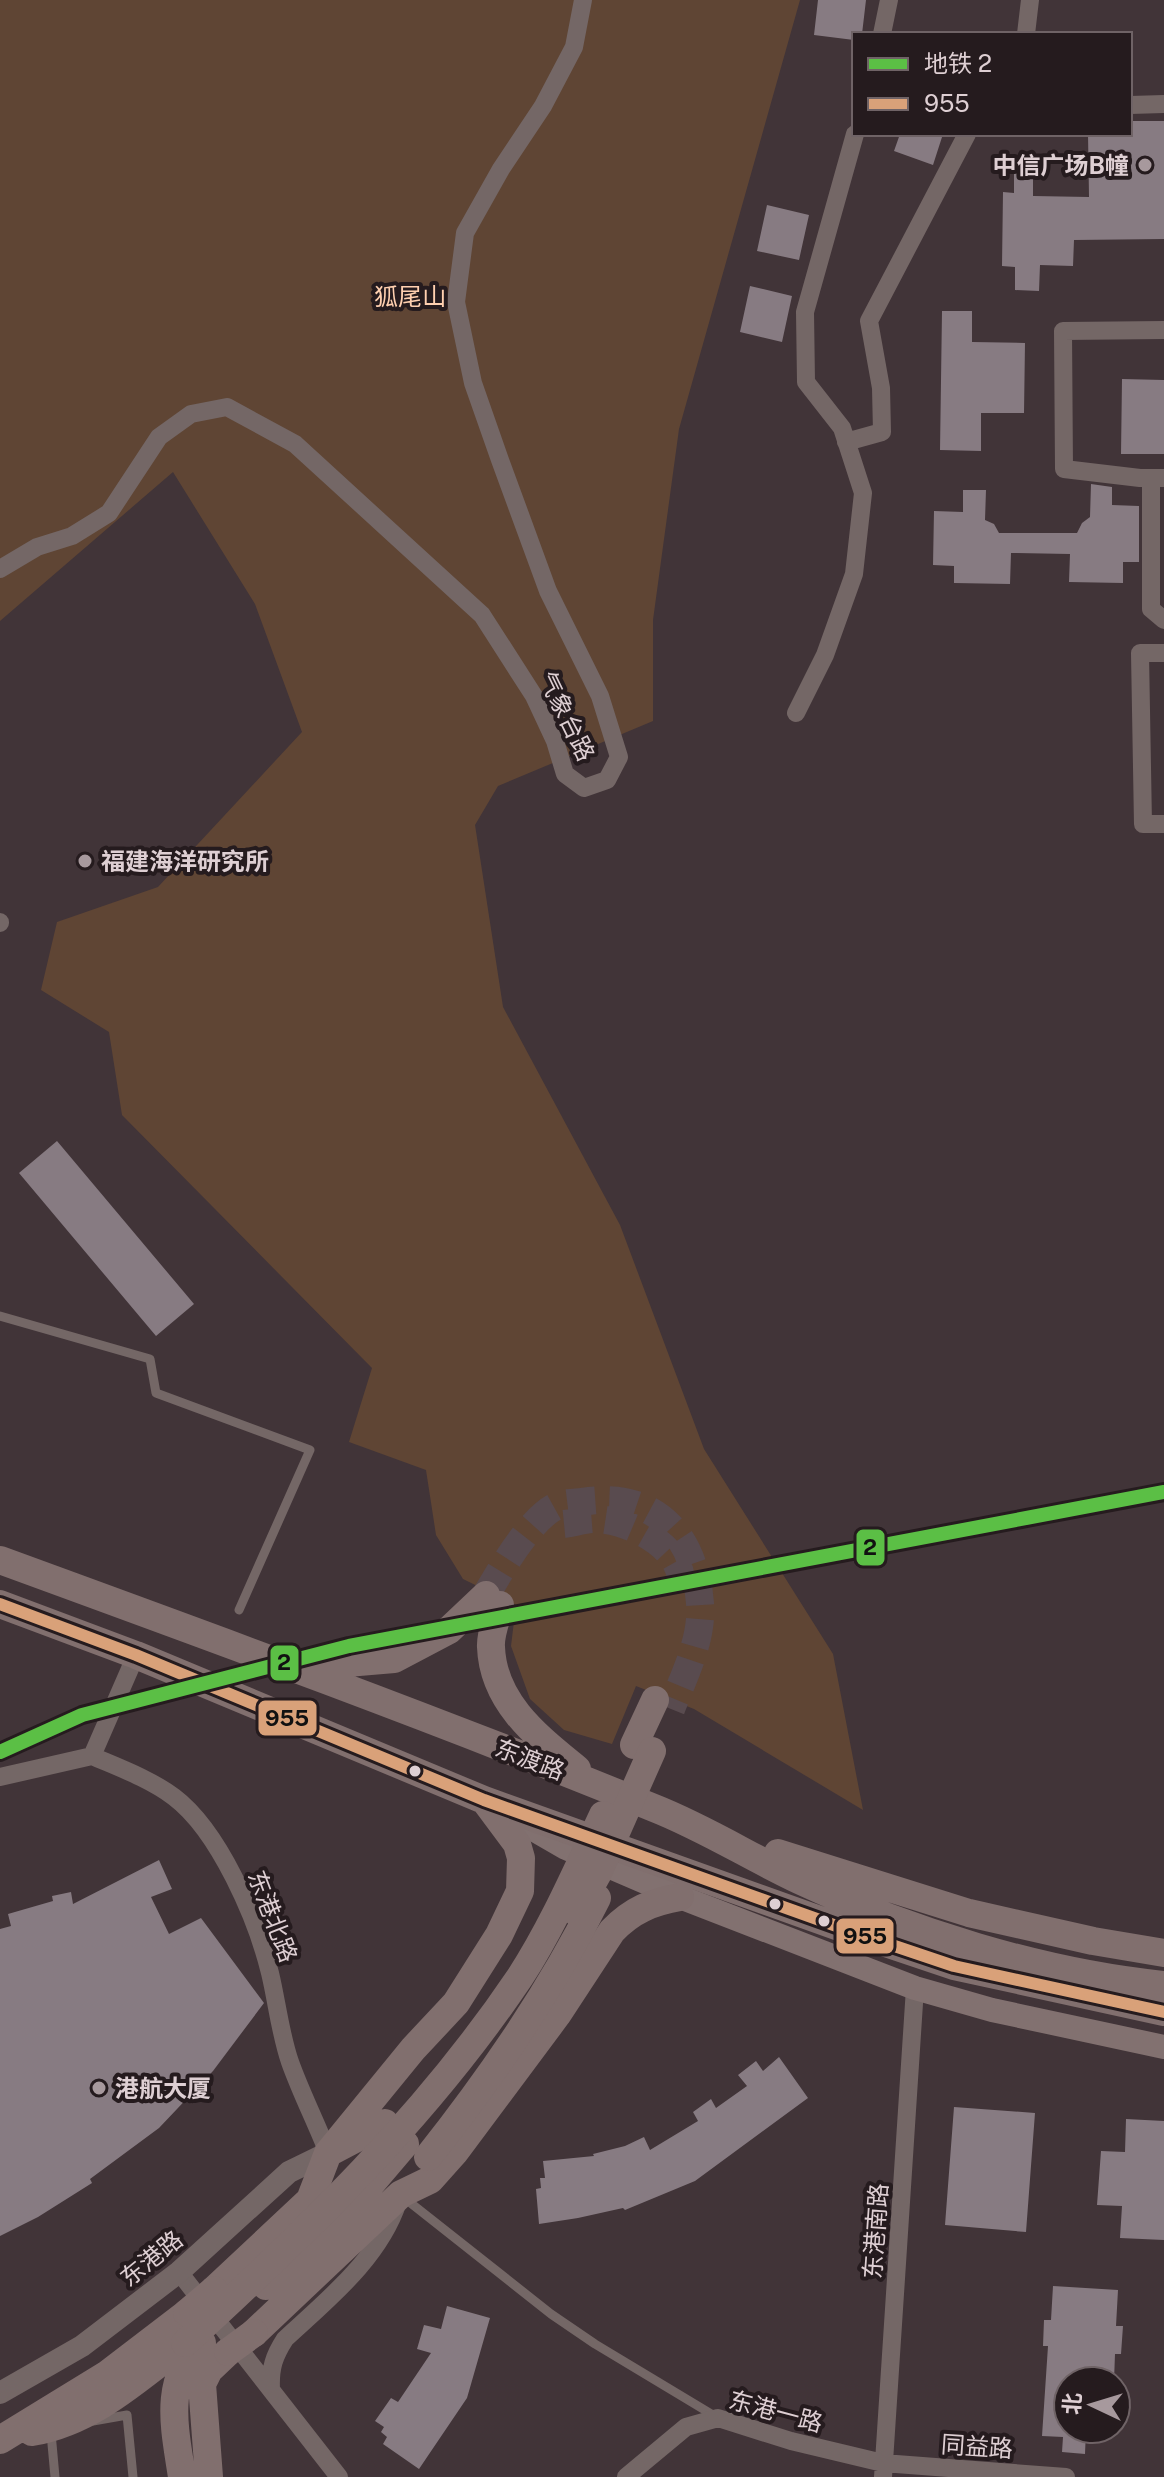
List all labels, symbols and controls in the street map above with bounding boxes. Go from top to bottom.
legend [852,32,1132,136]
text: 地铁 2 [924,49,992,77]
text: 955 [924,89,970,117]
place label: 中信广场B幢 [993,151,1129,179]
marker: 中信广场B幢 [1136,156,1154,174]
park label: 狐尾山 [374,282,446,310]
street label: 气象台路 [533,667,601,765]
place label: 福建海洋研究所 [101,847,269,875]
marker: 福建海洋研究所 [76,852,94,870]
line badge: 2 [855,1528,886,1567]
text: 2 [863,1534,877,1560]
line badge: 2 [269,1644,300,1682]
text: 2 [277,1649,291,1675]
line badge: 955 [257,1699,318,1737]
text: 955 [265,1705,309,1731]
street label: 东渡路 [491,1733,569,1785]
unlabelled marker [407,1763,423,1779]
street label: 东港北路 [243,1866,303,1966]
unlabelled marker [767,1896,783,1912]
unlabelled marker [816,1913,832,1929]
line badge: 955 [835,1917,895,1955]
text: 955 [843,1923,887,1949]
place label: 港航大厦 [115,2074,211,2102]
marker: 港航大厦 [90,2079,108,2097]
street label: 东港南路 [858,2182,892,2280]
street label: 东港路 [114,2224,188,2292]
north arrow [1052,2365,1132,2445]
street label: 东港一路 [726,2385,826,2437]
text: 北 [1058,2392,1086,2415]
street label: 同益路 [940,2430,1014,2462]

